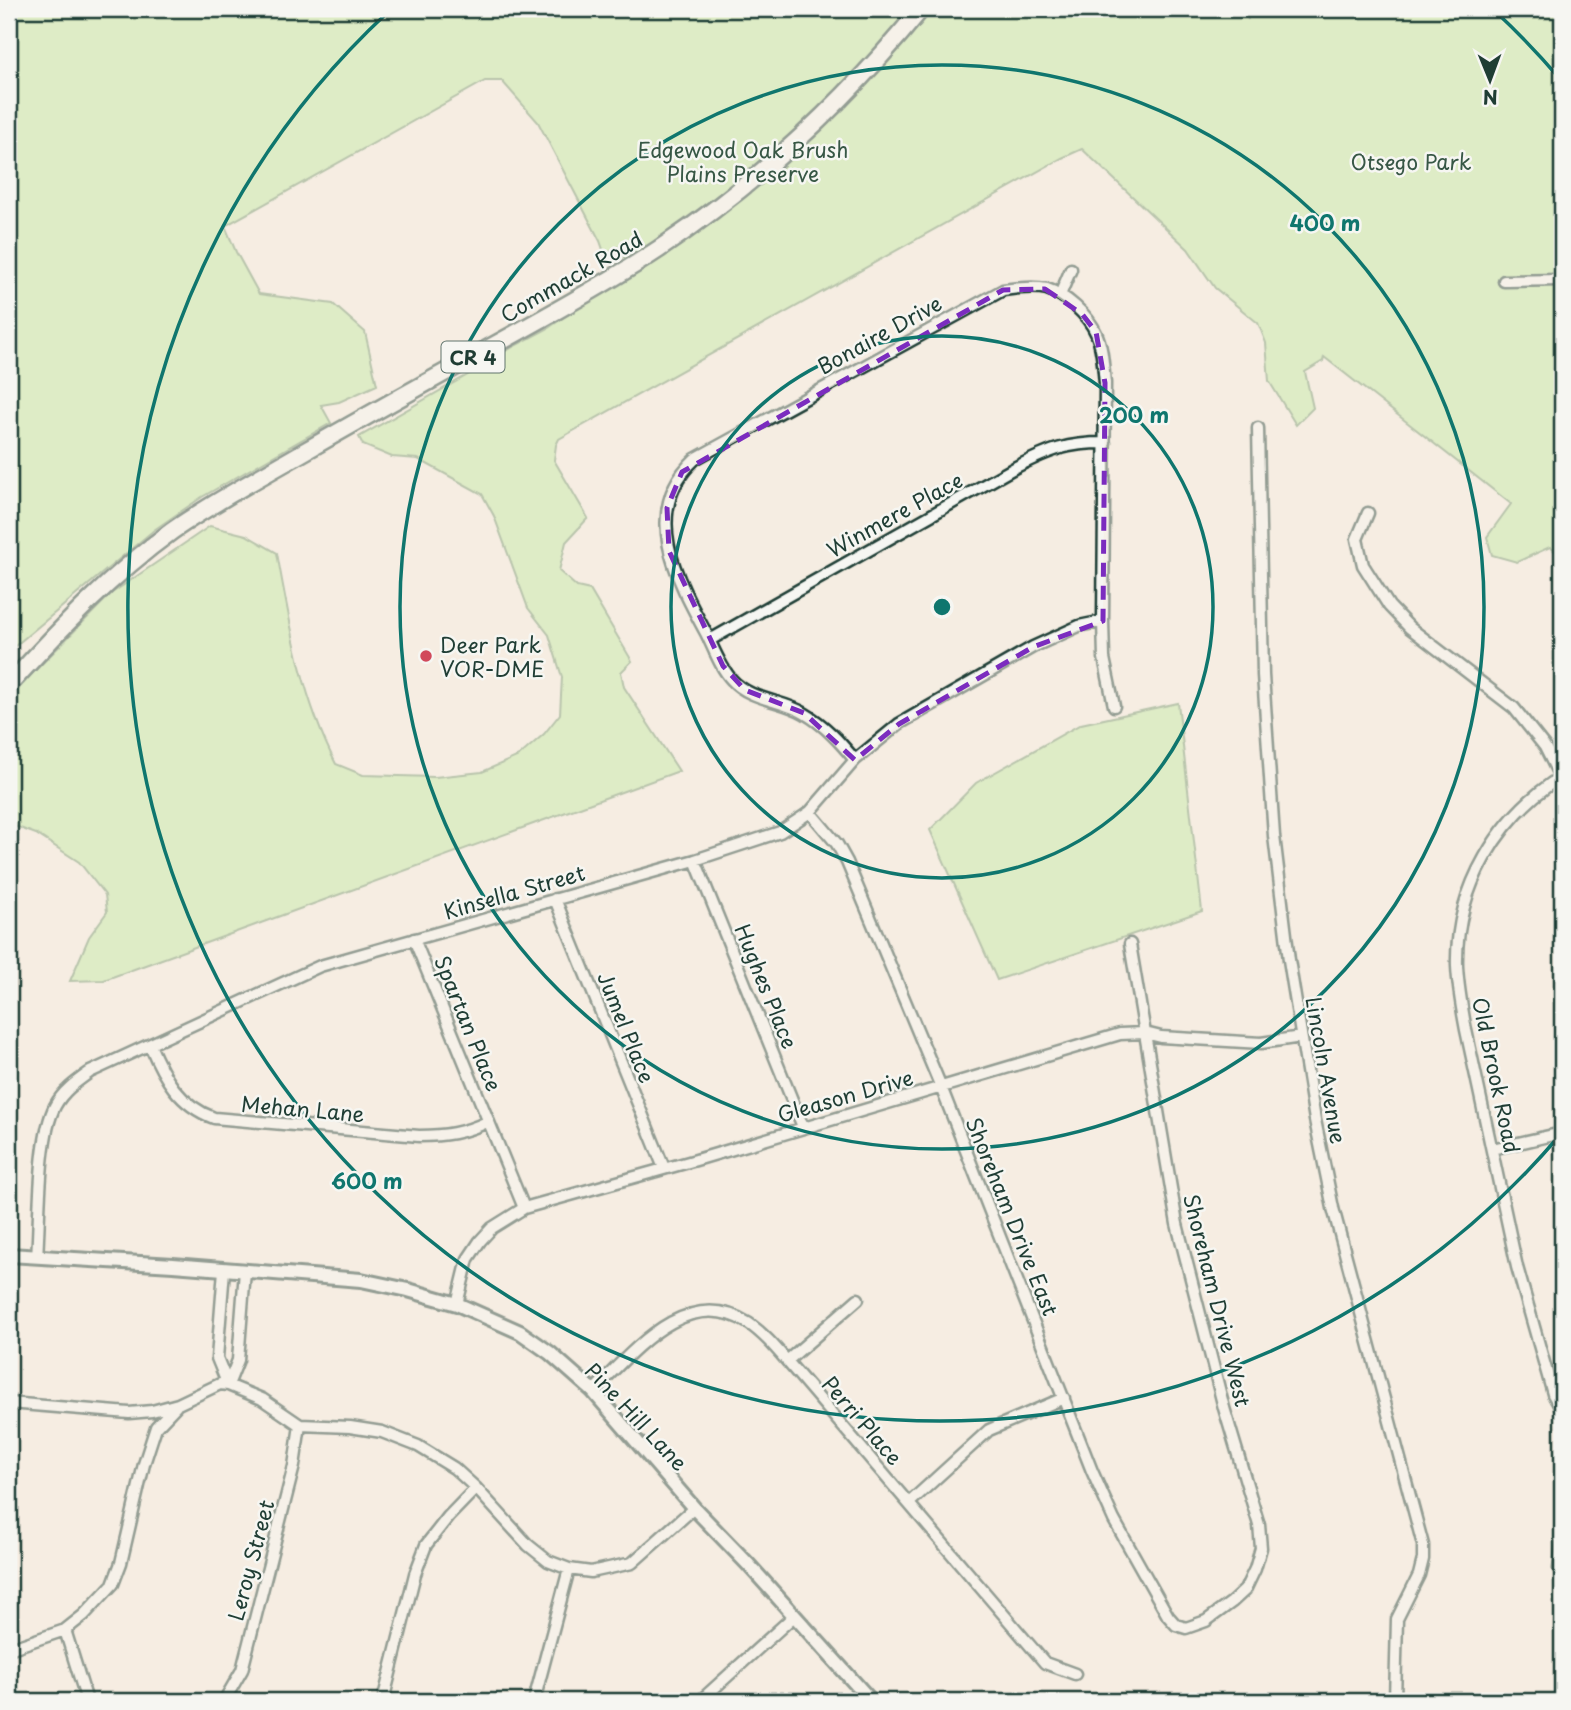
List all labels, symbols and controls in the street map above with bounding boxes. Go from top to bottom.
north arrow [1456,46,1526,116]
text: N [1483,84,1498,112]
park label: Edgewood Oak Brush Plains Preserve [638,133,848,189]
park label: Otsego Park [1351,145,1472,177]
text: 400 m [1290,206,1360,238]
street label: Commack Road [494,222,648,330]
street label: Bonaire Drive [811,287,947,381]
road number: CR 4 [442,342,504,372]
text: 200 m [1099,398,1169,430]
street label: Winmere Place [820,463,968,565]
centre of rings [930,595,954,619]
place label: Deer Park VOR-DME [440,628,545,684]
marker: Deer Park VOR-DME [418,648,434,664]
street label: Kinsella Street [440,856,588,926]
street label: Hughes Place [727,919,807,1053]
street label: Spartan Place [427,950,511,1096]
street label: Jumel Place [590,967,664,1087]
street label: Lincoln Avenue [1298,994,1356,1146]
street label: Old Brook Road [1465,994,1529,1156]
street label: Gleason Drive [773,1060,917,1130]
street label: Mehan Lane [240,1087,366,1129]
street label: Shoreham Drive East [958,1112,1068,1320]
text: 600 m [331,1164,403,1196]
street label: Shoreham Drive West [1176,1190,1260,1410]
street label: Pine Hill Lane [578,1355,696,1477]
street label: Perri Place [815,1368,911,1472]
street label: Leroy Street [218,1496,282,1624]

